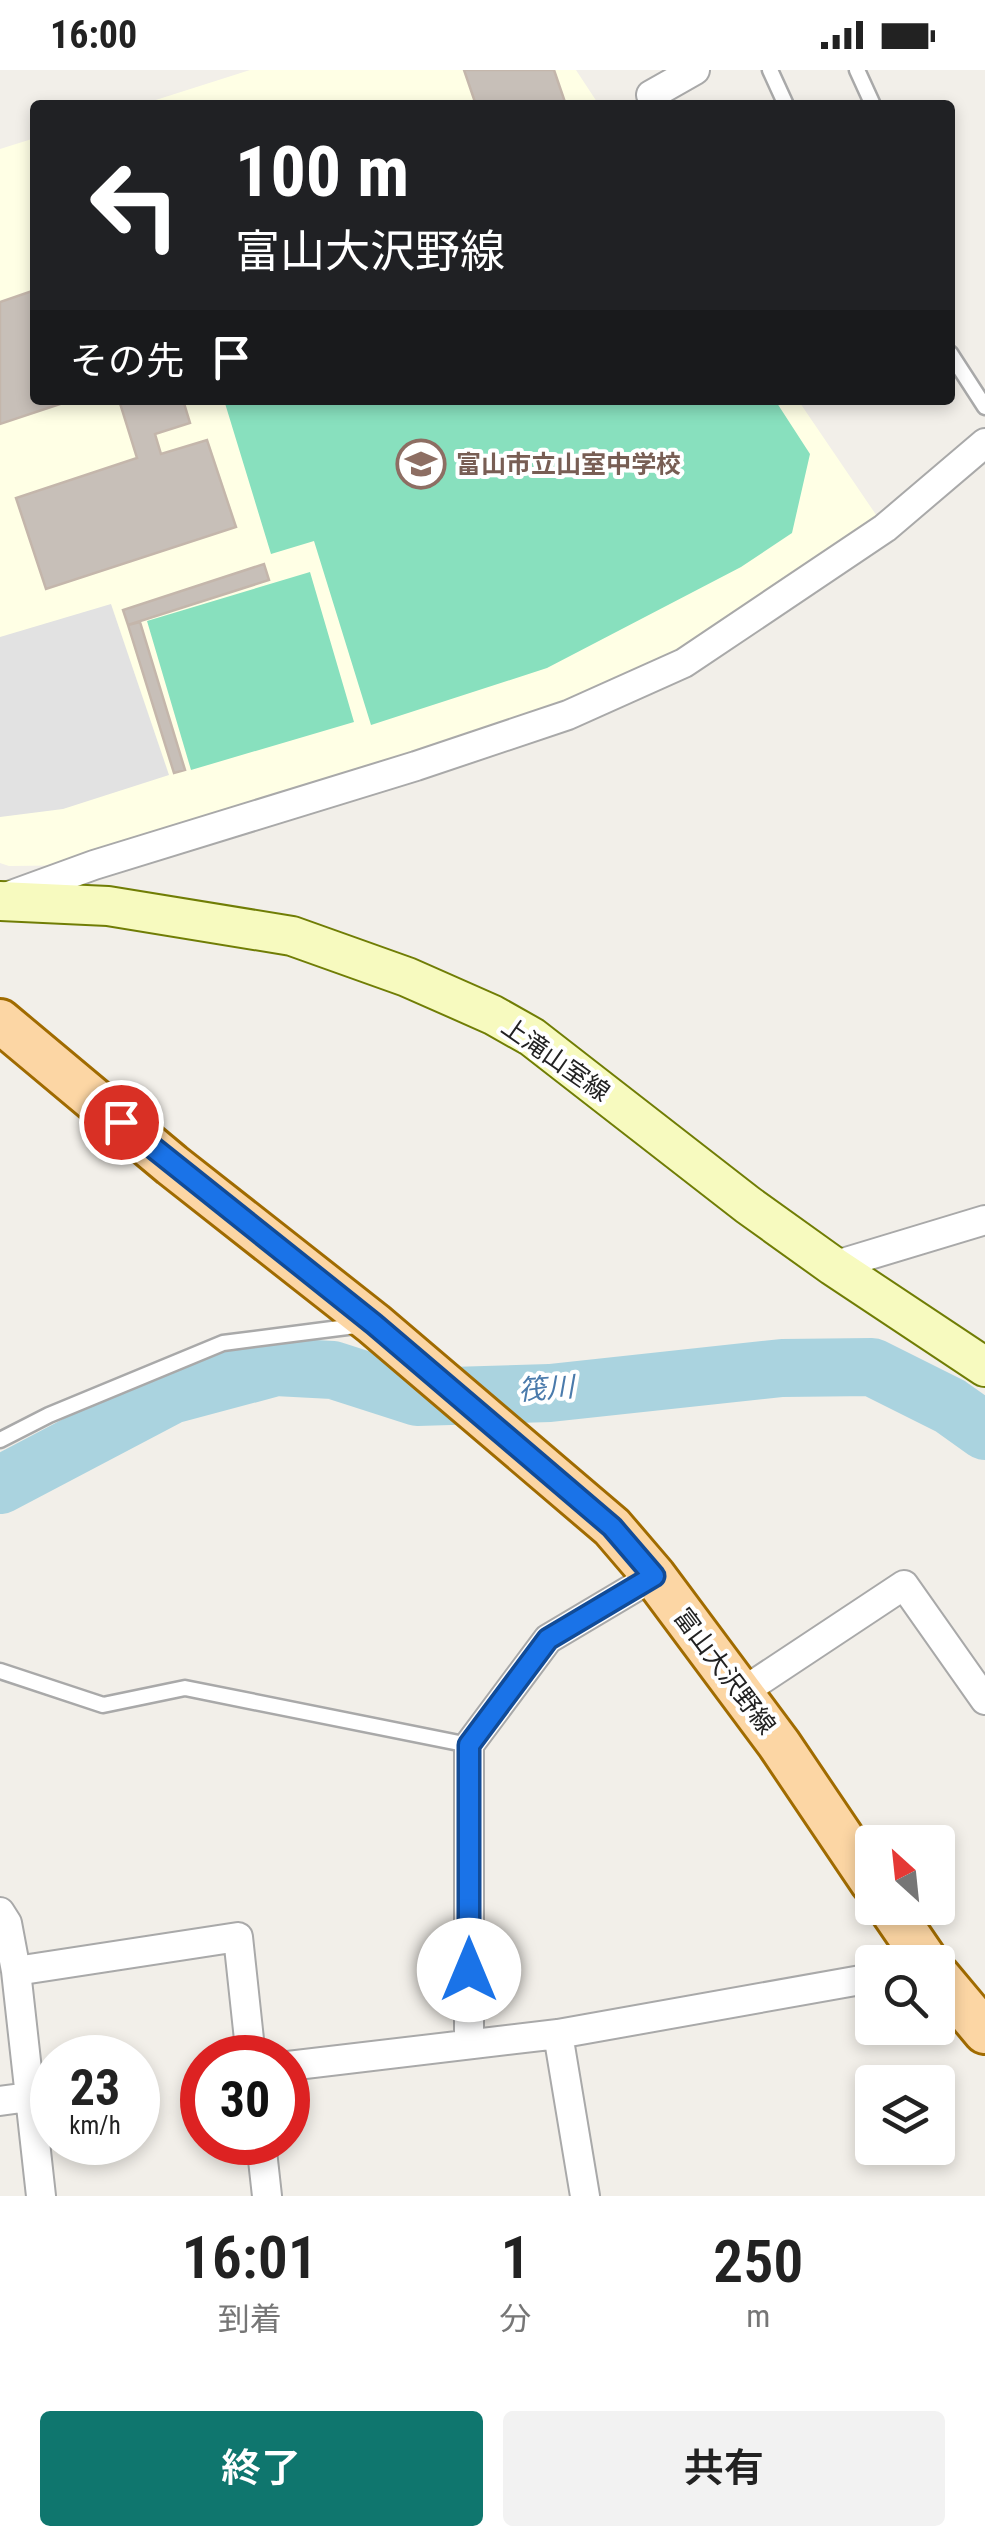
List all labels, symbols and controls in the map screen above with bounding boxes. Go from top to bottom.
text: 16:00 [50,13,137,57]
text: 100 m [235,131,409,213]
icon: left [70,140,200,270]
text: 富山大沢野線 [235,225,505,278]
icon: arrive [204,330,259,385]
text: その先 [70,339,184,383]
school or university icon: 富山市立山室中学校 [395,438,447,490]
place label: 富山市立山室中学校 [456,450,681,479]
street label: 上滝山室線 [496,1012,615,1107]
pin [79,1080,164,1165]
icon: arrive [94,1095,149,1150]
water label: 筏川 [517,1370,578,1407]
street label: 富山大沢野線 [668,1603,781,1740]
north arrow [855,1825,955,1925]
map controls [855,1825,955,2165]
position arrow [417,1918,521,2022]
button: search [855,1945,955,2045]
speed limit sign: 30 [180,2035,310,2165]
text: 23 [70,2059,120,2117]
button: layers [855,2065,955,2165]
text: km/h [69,2111,121,2140]
text: 16:01 [181,2222,318,2293]
text: 1 [500,2222,531,2293]
text: 250 [713,2226,804,2297]
text: m [746,2297,770,2335]
text: 到着 [218,2300,282,2338]
text: 分 [500,2300,532,2338]
button: 終了 [40,2411,483,2526]
button: 共有 [503,2411,945,2526]

